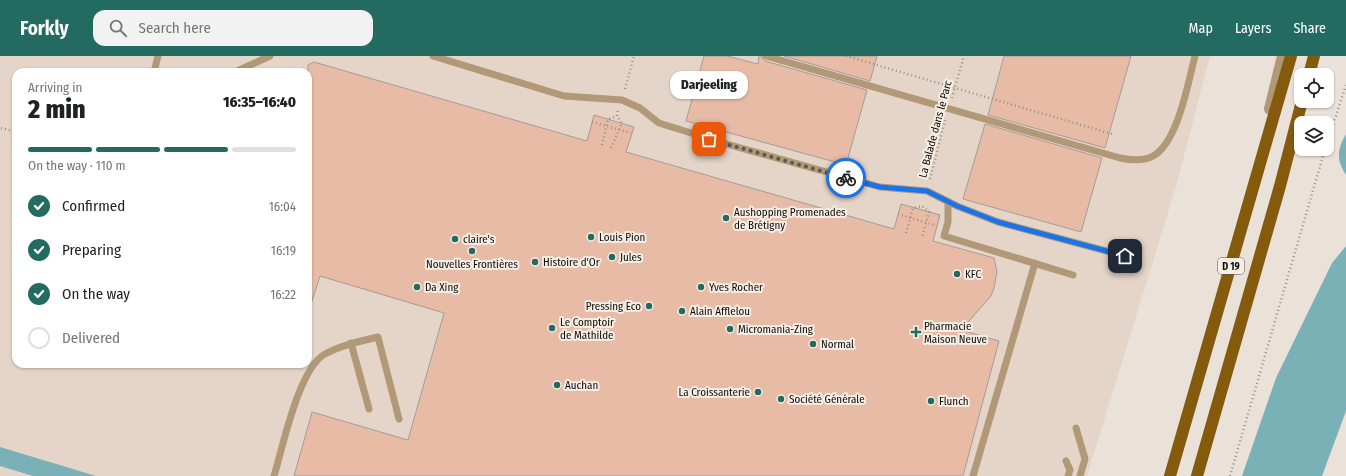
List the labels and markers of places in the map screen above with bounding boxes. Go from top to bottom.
callout: Darjeeling [670,71,748,99]
pin [692,122,726,156]
place label: Aushopping Promenades de Brétigny [734,206,846,232]
marker: Aushopping Promenades de Brétigny [721,213,731,223]
place label: Louis Pion [599,231,645,244]
marker: Louis Pion [586,232,596,242]
place label: claire's [463,233,495,246]
marker: claire's [450,234,460,244]
pin [1108,239,1142,273]
marker: Nouvelles Frontières [467,246,477,256]
place label: Jules [620,251,642,264]
marker: Jules [607,252,617,262]
place label: Histoire d'Or [543,256,600,269]
marker: Histoire d'Or [530,257,540,267]
place label: Nouvelles Frontières [426,258,518,271]
place label: KFC [965,268,981,281]
marker: KFC [952,269,962,279]
place label: Da Xing [425,281,459,294]
place label: Yves Rocher [709,281,763,294]
marker: Da Xing [412,282,422,292]
marker: Yves Rocher [696,282,706,292]
place label: Pressing Eco [586,300,641,313]
marker: Pressing Eco [644,301,654,311]
place label: Alain Afflelou [690,305,750,318]
marker: Alain Afflelou [677,306,687,316]
place label: Le Comptoir de Mathilde [560,316,614,342]
place label: Pharmacie Maison Neuve [924,320,987,346]
marker: Le Comptoir de Mathilde [547,323,557,333]
place label: Micromania-Zing [738,323,814,336]
marker: Micromania-Zing [725,324,735,334]
marker: Pharmacie Maison Neuve [911,327,921,337]
place label: Normal [821,338,854,351]
marker: Normal [808,339,818,349]
place label: Auchan [565,379,598,392]
marker: Auchan [552,380,562,390]
place label: La Croissanterie [678,386,750,399]
marker: La Croissanterie [753,387,763,397]
place label: Société Générale [789,393,865,406]
marker: Société Générale [776,394,786,404]
place label: Flunch [939,395,969,408]
marker: Flunch [926,396,936,406]

